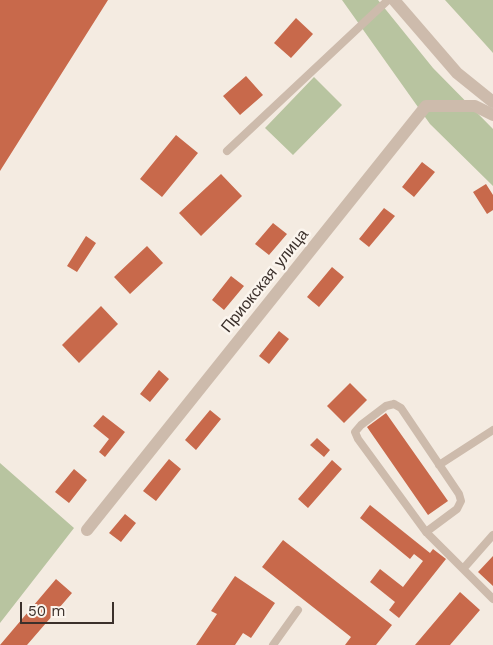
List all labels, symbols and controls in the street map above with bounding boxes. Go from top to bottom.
street label: Приокская улица [217,225,313,337]
scale bar [22,592,116,624]
text: 50 m [28,602,65,620]

